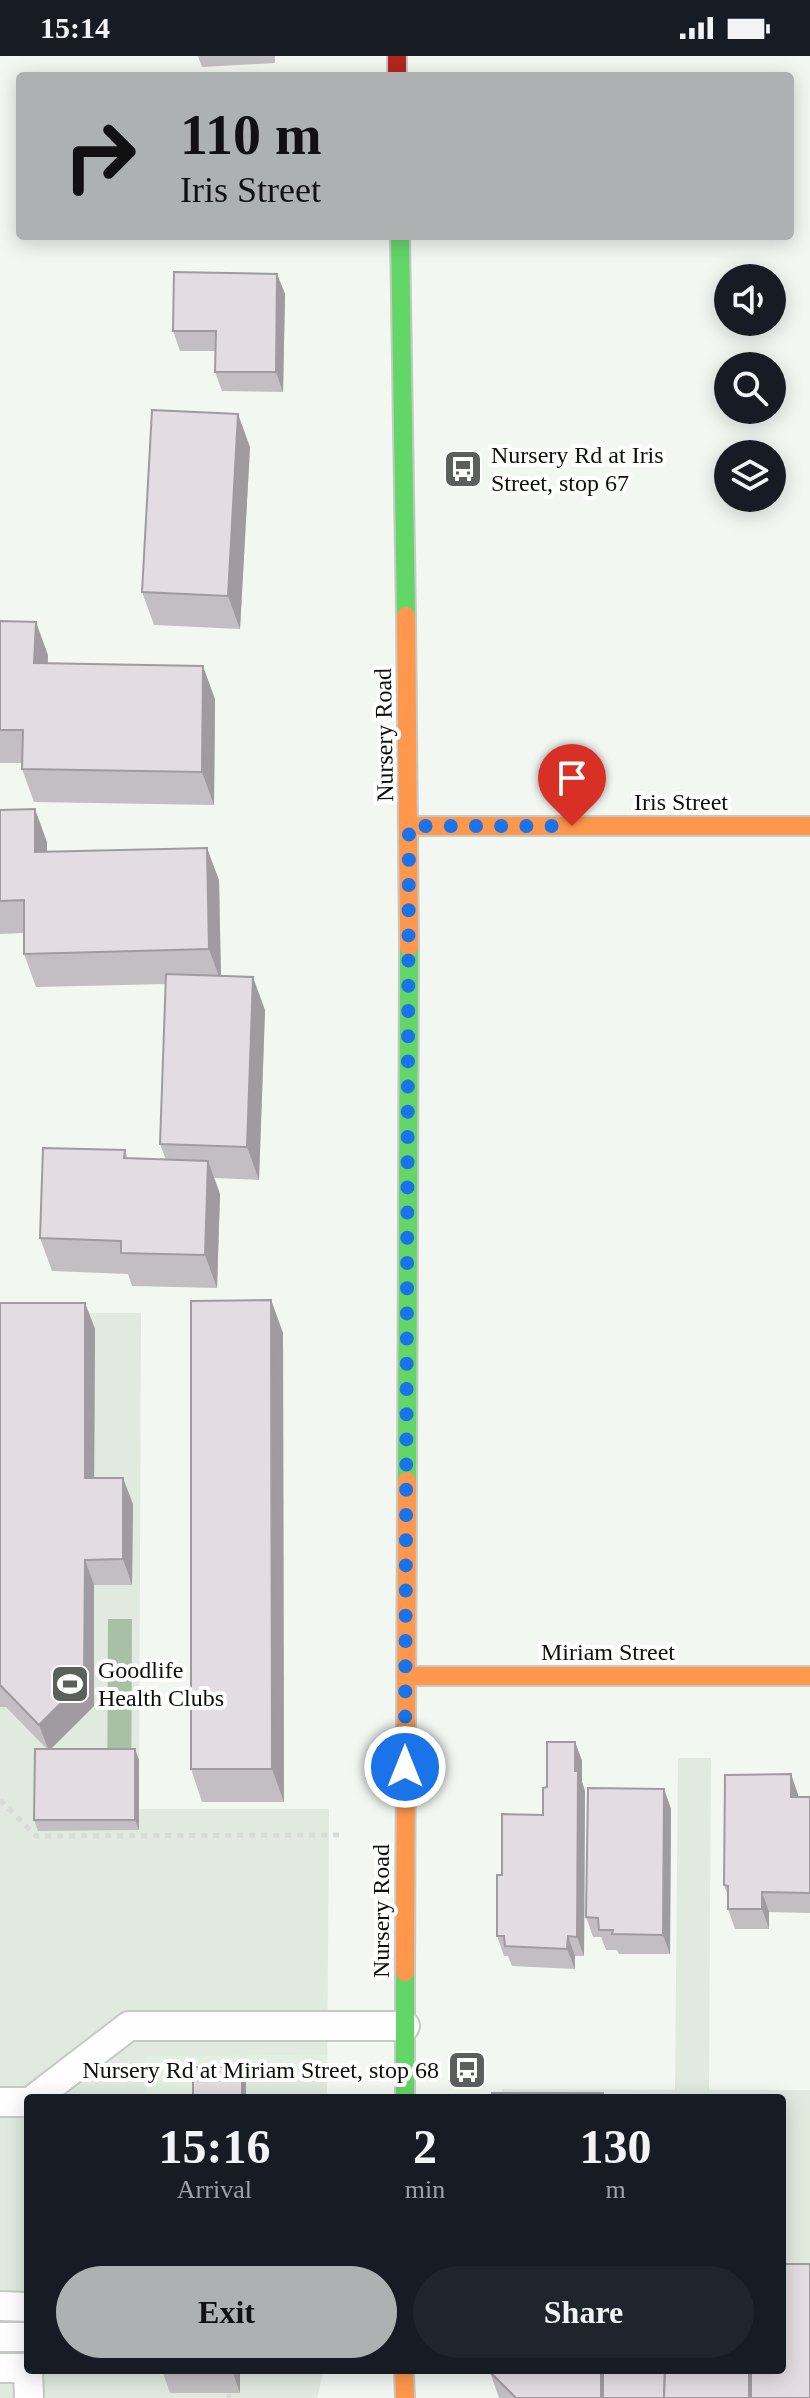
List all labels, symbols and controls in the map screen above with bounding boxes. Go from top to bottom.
text: 15:14 [40,11,110,44]
icon: right [48,104,152,208]
text: 110 m [180,104,322,166]
text: Iris Street [180,170,321,210]
map controls [714,264,786,512]
button: sound [714,264,786,336]
button: search [714,352,786,424]
button: layers [714,440,786,512]
place label: Nursery Rd at Iris Street, stop 67 [491,442,664,496]
bus stop icon: Nursery Rd at Iris Street, stop 67 [442,448,484,490]
street label: Nursery Road [370,668,398,802]
pin [538,744,606,826]
icon: arrive [550,756,594,800]
street label: Iris Street [634,789,728,815]
street label: Miriam Street [541,1639,675,1665]
place label: Goodlife Health Clubs [98,1657,224,1711]
sports icon: Goodlife Health Clubs [49,1663,91,1705]
position arrow [363,1725,447,1809]
street label: Nursery Road [368,1844,394,1978]
bus stop icon: Nursery Rd at Miriam Street, stop 68 [446,2049,488,2091]
place label: Nursery Rd at Miriam Street, stop 68 [82,2057,439,2083]
text: 15:16 [158,2120,270,2173]
text: 2 [413,2120,437,2173]
text: 130 [580,2120,652,2173]
text: Arrival [177,2175,252,2204]
text: min [405,2175,445,2204]
text: m [605,2175,626,2204]
button: Exit [56,2266,397,2358]
button: Share [413,2266,754,2358]

